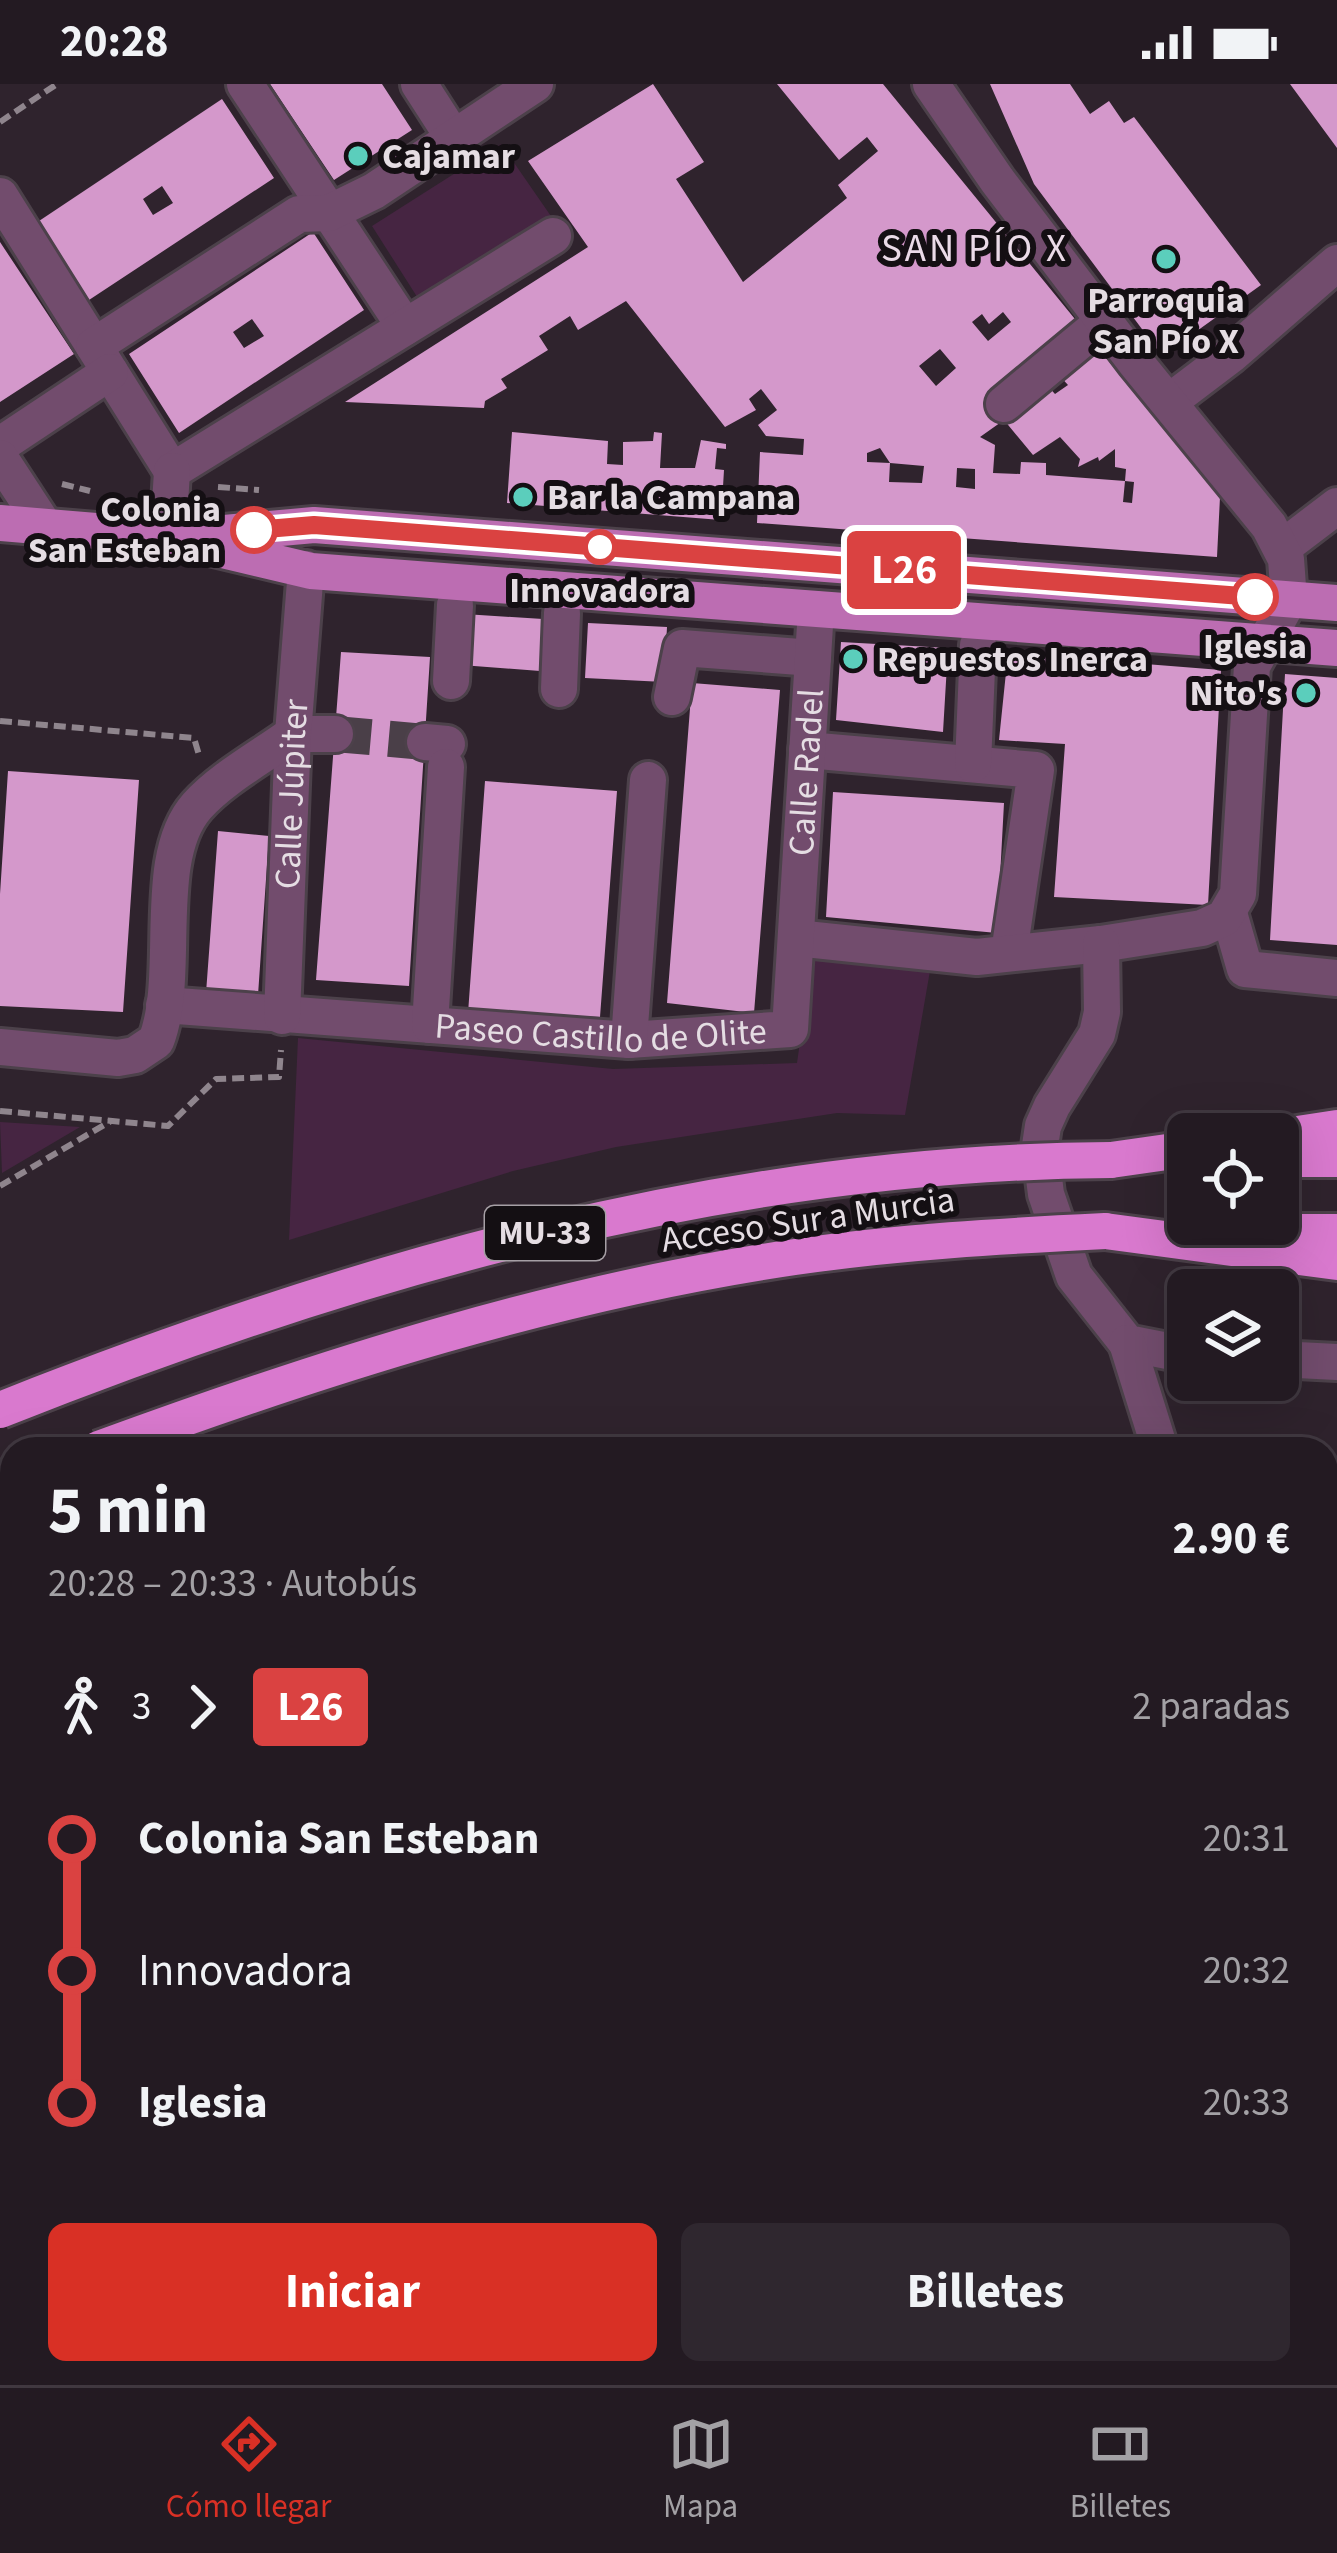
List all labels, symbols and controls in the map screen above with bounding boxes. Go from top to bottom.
text: 20:28 [60,10,169,74]
place label: Cajamar [382,131,516,182]
marker: Cajamar [345,143,371,169]
district label: SAN PÍO X [881,221,1069,277]
marker: Parroquia San Pío X [1153,246,1179,272]
place label: Parroquia San Pío X [1087,275,1245,367]
place label: Bar la Campana [547,472,795,523]
place label: Colonia San Esteban [28,484,221,576]
marker: Bar la Campana [510,484,536,510]
marker: Colonia San Esteban [232,508,276,552]
marker: Innovadora [584,531,616,563]
line badge: L26 [835,531,973,609]
text: L26 [871,540,937,600]
place label: Innovadora [509,565,691,616]
marker: Iglesia [1233,575,1277,619]
place label: Iglesia [1203,621,1307,672]
place label: Repuestos Inerca [877,634,1148,685]
marker: Repuestos Inerca [840,646,866,672]
place label: Nito's [1190,668,1282,719]
marker: Nito's [1293,680,1319,706]
street label: Calle Radel [775,687,837,857]
street label: Calle Júpiter [261,697,321,890]
street label: Paseo Castillo de Olite [433,1000,768,1066]
map controls [1167,1113,1299,1401]
button: locate [1167,1113,1299,1245]
street label: Acceso Sur a Murcia [658,1174,958,1266]
road number: MU-33 [485,1206,605,1260]
button: layers [1167,1269,1299,1401]
text: 5 min [48,1464,209,1558]
text: 2.90 € [1172,1507,1290,1571]
text: 20:28 – 20:33 · Autobús [48,1556,417,1612]
icon: walk [48,1674,114,1740]
icon: forward [169,1674,235,1740]
text: L26 [277,1677,344,1737]
text: 3 [132,1679,151,1735]
text: 2 paradas [1132,1679,1290,1735]
text: Colonia San Esteban [138,1807,540,1871]
text: 20:31 [1203,1811,1290,1867]
text: Innovadora [138,1939,353,2003]
text: 20:32 [1203,1943,1290,1999]
text: Iglesia [138,2071,268,2135]
text: 20:33 [1203,2075,1290,2131]
button: Iniciar [48,2223,657,2361]
button: Billetes [681,2223,1290,2361]
tab: Cómo llegar [166,2411,331,2530]
tab: Mapa [663,2411,738,2530]
tab: Billetes [1070,2411,1171,2530]

